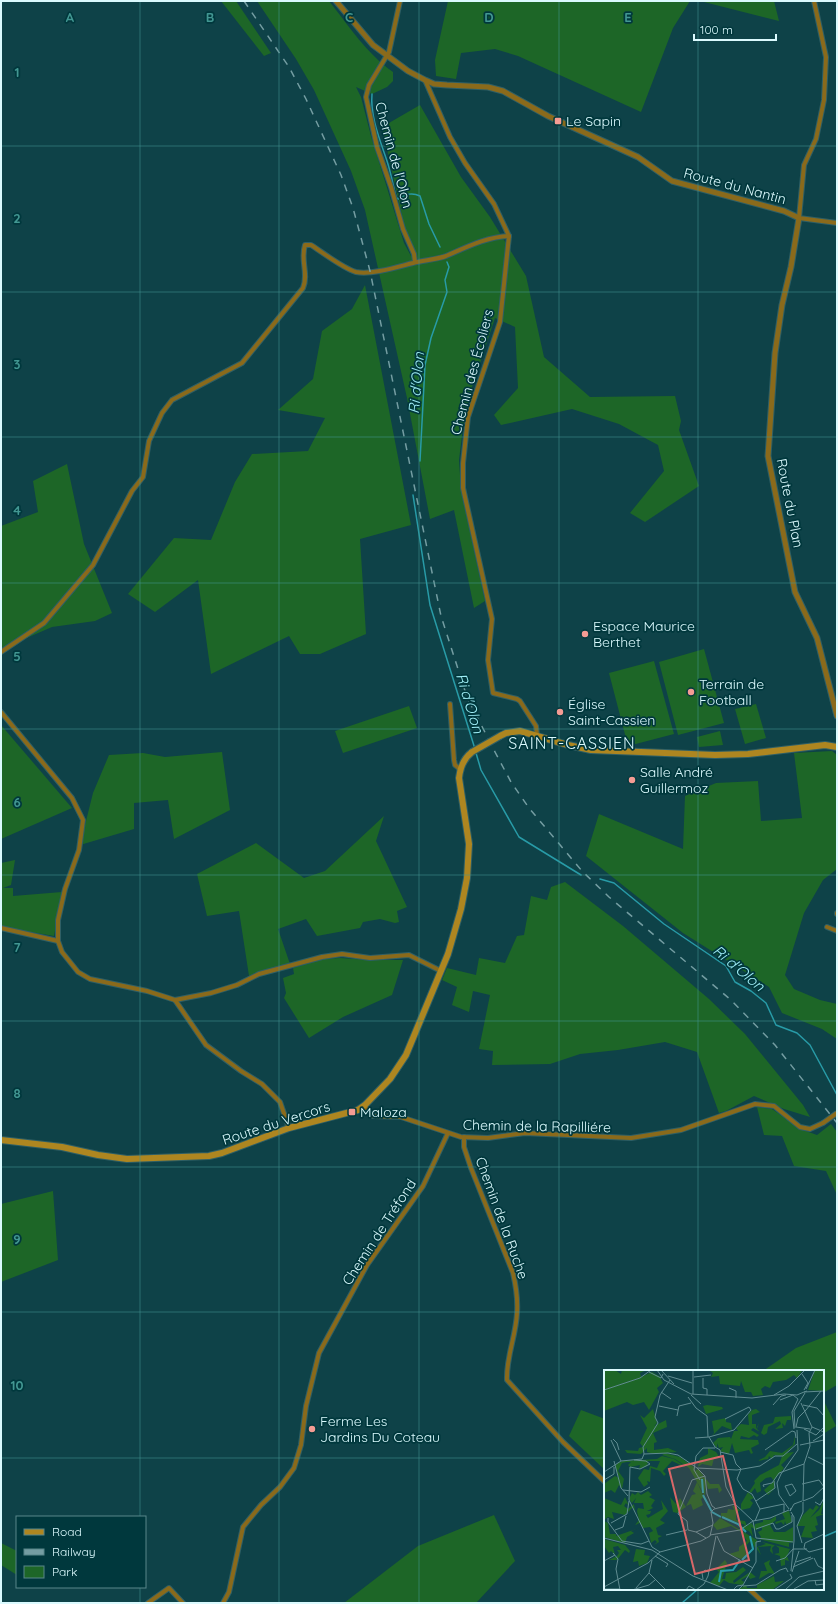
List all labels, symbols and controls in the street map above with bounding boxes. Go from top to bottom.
text: A [66,9,75,25]
text: B [206,9,214,25]
text: C [345,9,353,25]
text: D [484,9,494,25]
text: E [624,9,632,25]
scale bar [694,16,776,42]
text: 100 m [700,22,733,37]
text: 1 [14,64,20,80]
street label: Chemin de l'Olon [371,100,417,210]
place label: Le Sapin [566,112,621,130]
marker: Le Sapin [553,116,563,126]
street label: Route du Nantin [682,164,788,208]
text: 2 [13,210,21,226]
street label: Chemin des Écoliers [447,307,497,437]
water label: Ri d'Olon [404,351,428,415]
text: 3 [14,356,21,372]
street label: Route du Plan [773,457,807,549]
text: 4 [13,502,21,518]
place label: Espace Maurice Berthet [593,617,695,651]
marker: Espace Maurice Berthet [580,629,590,639]
text: 5 [13,648,21,664]
water label: Ri d'Olon [452,671,488,736]
place label: Terrain de Football [699,675,764,709]
marker: Terrain de Football [686,687,696,697]
place label: Église Saint-Cassien [568,695,655,729]
marker: Église Saint-Cassien [555,707,565,717]
district label: SAINT-CASSIEN [508,733,636,753]
place label: Salle André Guillermoz [640,763,713,797]
marker: Salle André Guillermoz [627,775,637,785]
text: 6 [13,794,21,810]
text: 7 [13,939,21,955]
water label: Ri d'Olon [709,941,769,995]
text: 8 [13,1085,21,1101]
street label: Route du Vercors [220,1097,332,1149]
place label: Maloza [360,1103,407,1121]
marker: Maloza [347,1107,357,1117]
street label: Chemin de la Rapilliére [463,1116,611,1136]
street label: Chemin de la Ruche [472,1154,533,1282]
street label: Chemin de Tréfond [338,1175,420,1289]
text: 9 [13,1231,21,1247]
inset map [604,1370,824,1590]
text: 10 [10,1377,24,1393]
place label: Ferme Les Jardins Du Coteau [320,1412,440,1446]
marker: Ferme Les Jardins Du Coteau [307,1424,317,1434]
legend [16,1516,146,1588]
text: Road [52,1524,82,1539]
text: Railway [52,1544,96,1559]
text: Park [52,1564,77,1579]

